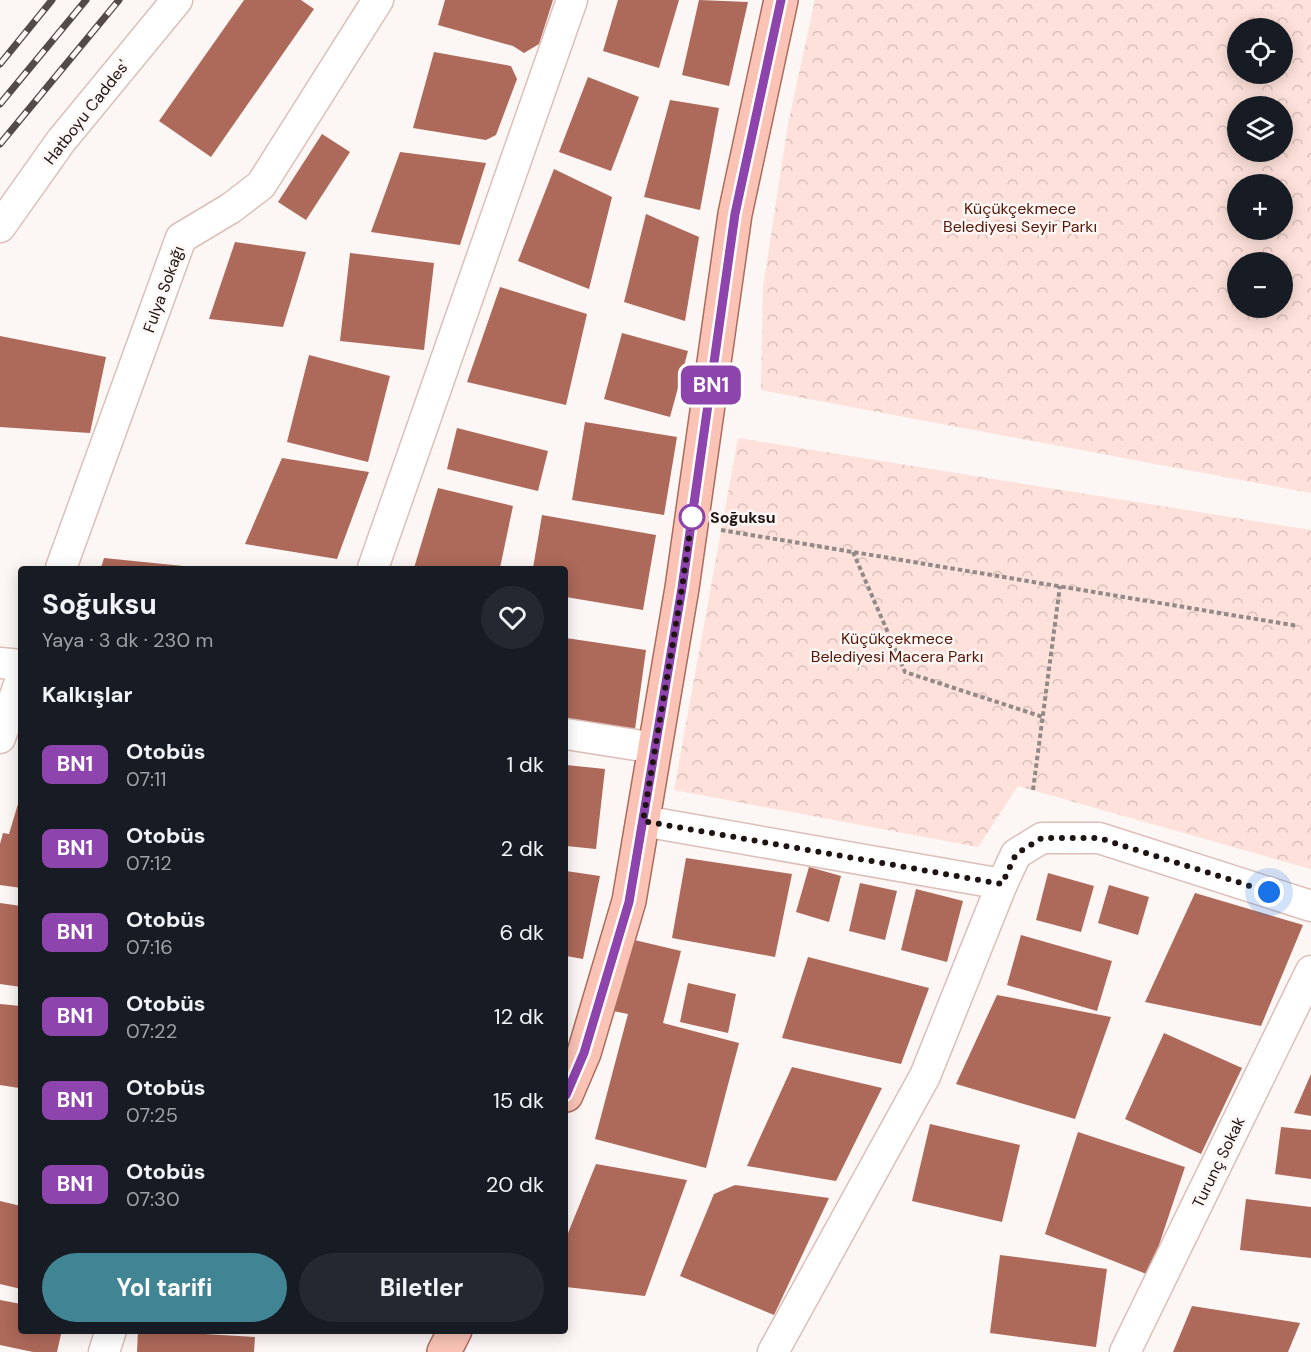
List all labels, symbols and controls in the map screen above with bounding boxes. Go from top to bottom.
map controls [1227,18,1293,318]
button: locate [1227,18,1293,84]
street label: Hatboyu Caddes' [39,56,134,169]
button: layers [1227,96,1293,162]
button: + [1227,174,1293,240]
park label: Küçükçekmece Belediyesi Seyir Parkı [943,198,1097,237]
street label: Fulya Sokağı [138,243,189,335]
button: − [1227,252,1293,318]
line badge: BN1 [676,366,746,404]
text: BN1 [693,371,729,399]
marker: Soğuksu [679,504,705,530]
place label: Soğuksu [710,507,776,528]
text: Soğuksu [42,586,157,623]
button: heart [481,586,544,649]
text: Yaya · 3 dk · 230 m [42,627,213,653]
park label: Küçükçekmece Belediyesi Macera Parkı [811,628,983,667]
text: Kalkışlar [42,680,132,709]
text: Otobüs [126,737,206,766]
text: BN1 [57,750,93,778]
text: 1 dk [506,750,544,779]
text: 07:11 [126,766,167,792]
text: Otobüs [126,821,206,850]
text: BN1 [57,834,93,862]
text: 2 dk [501,834,544,863]
text: 07:12 [126,850,172,876]
your location [1254,877,1284,907]
text: Otobüs [126,905,206,934]
text: BN1 [57,918,93,946]
text: 6 dk [499,918,544,947]
text: 07:16 [126,934,173,960]
text: Otobüs [126,989,206,1018]
text: BN1 [57,1002,93,1030]
text: 12 dk [494,1002,544,1031]
text: 07:22 [126,1018,177,1044]
text: Otobüs [126,1073,206,1102]
text: BN1 [57,1086,93,1114]
text: 15 dk [493,1086,544,1115]
text: 07:25 [126,1102,178,1128]
street label: Turunç Sokak [1187,1113,1249,1211]
text: Otobüs [126,1157,206,1186]
text: BN1 [57,1170,93,1198]
text: 20 dk [486,1170,544,1199]
text: 07:30 [126,1186,180,1212]
button: Yol tarifi [42,1253,287,1322]
button: Biletler [299,1253,544,1322]

